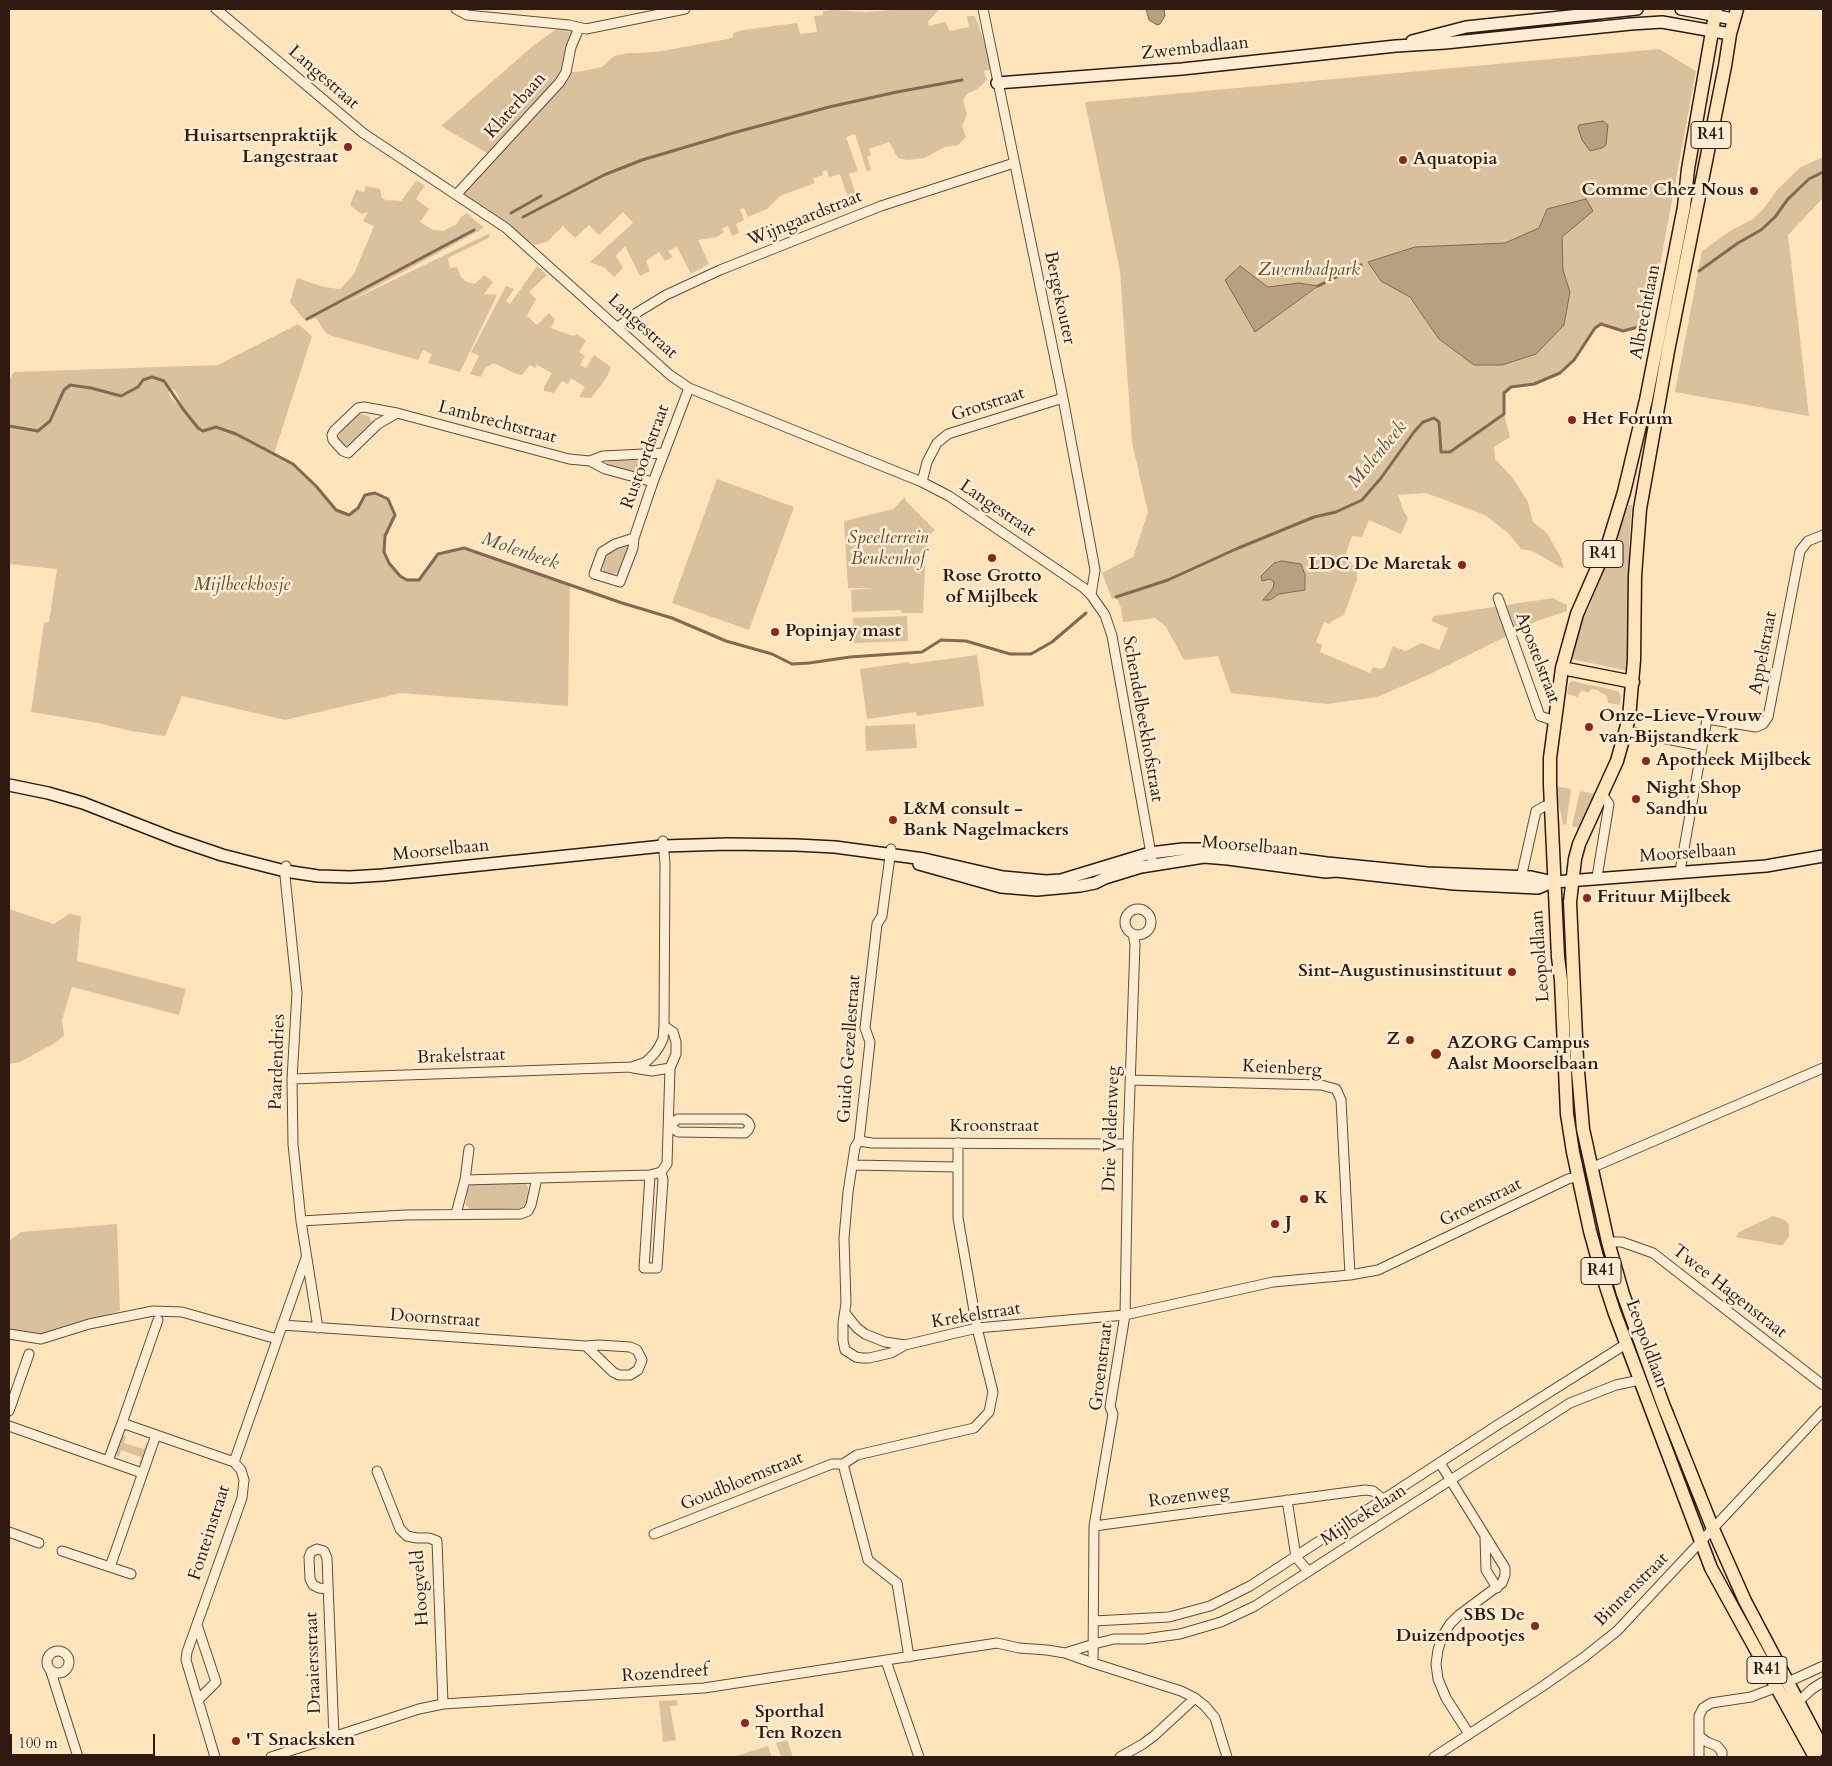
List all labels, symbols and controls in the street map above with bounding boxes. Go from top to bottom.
street label: Zwembadlaan [1140,33,1250,65]
street label: Langestraat [283,41,363,115]
street label: Klaterbaan [481,68,551,144]
road number: R41 [1691,122,1731,148]
place label: Huisartsenpraktijk Langestraat [184,126,338,168]
marker: Huisartsenpraktijk Langestraat [342,141,354,153]
place label: Aquatopia [1413,149,1497,171]
marker: Aquatopia [1397,154,1409,166]
place label: Comme Chez Nous [1582,180,1744,202]
marker: Comme Chez Nous [1748,185,1760,197]
street label: Wijngaardstraat [745,186,865,252]
street label: Bergekouter [1039,249,1079,347]
park label: Zwembadpark [1258,260,1360,282]
street label: Albrechtlaan [1626,263,1666,361]
street label: Langestraat [603,290,681,364]
street label: Grotstraat [949,383,1027,427]
street label: Lambrechtstraat [435,397,559,449]
street label: Rustoordstraat [617,402,675,512]
place label: Het Forum [1582,409,1673,431]
marker: Het Forum [1566,414,1578,426]
water label: Molenbeek [1343,417,1413,493]
street label: Langestraat [955,476,1039,542]
water label: Molenbeek [478,528,562,576]
park label: Speelterrein Beukenhof [847,528,929,570]
road number: R41 [1583,540,1623,568]
marker: Rose Grotto of Mijlbeek [986,552,998,564]
place label: LDC De Maretak [1309,554,1452,576]
marker: LDC De Maretak [1456,559,1468,571]
place label: Rose Grotto of Mijlbeek [943,566,1041,608]
park label: Mijlbeekbosje [194,575,290,597]
street label: Apostelstraat [1510,609,1564,707]
street label: Appelstraat [1745,610,1783,696]
place label: Popinjay mast [785,621,901,643]
marker: Popinjay mast [769,626,781,638]
street label: Schendelbeekhofstraat [1117,634,1167,804]
place label: Onze-Lieve-Vrouw van Bijstandkerk [1599,706,1762,749]
marker: Onze-Lieve-Vrouw van Bijstandkerk [1583,721,1595,733]
place label: Apotheek Mijlbeek [1656,750,1812,772]
marker: Apotheek Mijlbeek [1640,755,1652,767]
place label: Night Shop Sandhu [1646,778,1742,821]
marker: Night Shop Sandhu [1630,793,1642,805]
place label: L&M consult - Bank Nagelmackers [903,799,1069,842]
marker: L&M consult - Bank Nagelmackers [887,814,899,826]
street label: Moorselbaan [1201,832,1299,862]
street label: Moorselbaan [392,835,490,867]
street label: Moorselbaan [1639,840,1737,868]
place label: Frituur Mijlbeek [1597,887,1731,909]
marker: Frituur Mijlbeek [1581,892,1593,904]
street label: Leopoldlaan [1527,909,1555,1003]
place label: Sint-Augustinusinstituut [1298,961,1502,983]
marker: Sint-Augustinusinstituut [1506,966,1518,978]
street label: Guido Gezellestraat [834,974,866,1124]
street label: Paardendries [266,1014,290,1110]
place label: Z [1386,1029,1400,1051]
place label: AZORG Campus Aalst Moorselbaan [1447,1033,1599,1076]
marker: Z [1404,1034,1416,1046]
street label: Brakelstraat [416,1045,506,1069]
marker: AZORG Campus Aalst Moorselbaan [1429,1047,1443,1061]
street label: Keienberg [1242,1056,1322,1082]
street label: Drie Veldenweg [1099,1066,1125,1192]
street label: Kroonstraat [949,1116,1039,1138]
street label: Groenstraat [1437,1174,1525,1232]
place label: K [1314,1188,1329,1210]
marker: K [1298,1193,1310,1205]
place label: J [1285,1213,1292,1235]
marker: J [1269,1218,1281,1230]
street label: Twee Hagenstraat [1667,1241,1791,1343]
road number: R41 [1581,1258,1621,1284]
street label: Leopoldlaan [1620,1297,1672,1391]
street label: Krekelstraat [930,1298,1022,1334]
street label: Doornstraat [389,1305,481,1333]
street label: Groenstraat [1086,1322,1118,1412]
street label: Goudbloemstraat [678,1448,806,1516]
street label: Mijlbekelaan [1317,1480,1411,1552]
street label: Rozenweg [1147,1481,1231,1513]
street label: Fonteinstraat [184,1483,236,1583]
street label: Hoogveld [408,1549,434,1627]
street label: Binnenstraat [1591,1549,1673,1631]
place label: SBS De Duizendpootjes [1396,1605,1525,1648]
street label: Draaiersstraat [301,1612,327,1714]
marker: SBS De Duizendpootjes [1529,1620,1541,1632]
road number: R41 [1747,1656,1787,1684]
street label: Rozendreef [621,1660,709,1688]
place label: Sporthal Ten Rozen [755,1702,842,1745]
marker: Sporthal Ten Rozen [739,1717,751,1729]
scale bar [12,1724,158,1756]
place label: 'T Snacksken [246,1730,355,1752]
text: 100 m [18,1733,58,1753]
marker: 'T Snacksken [230,1735,242,1747]

